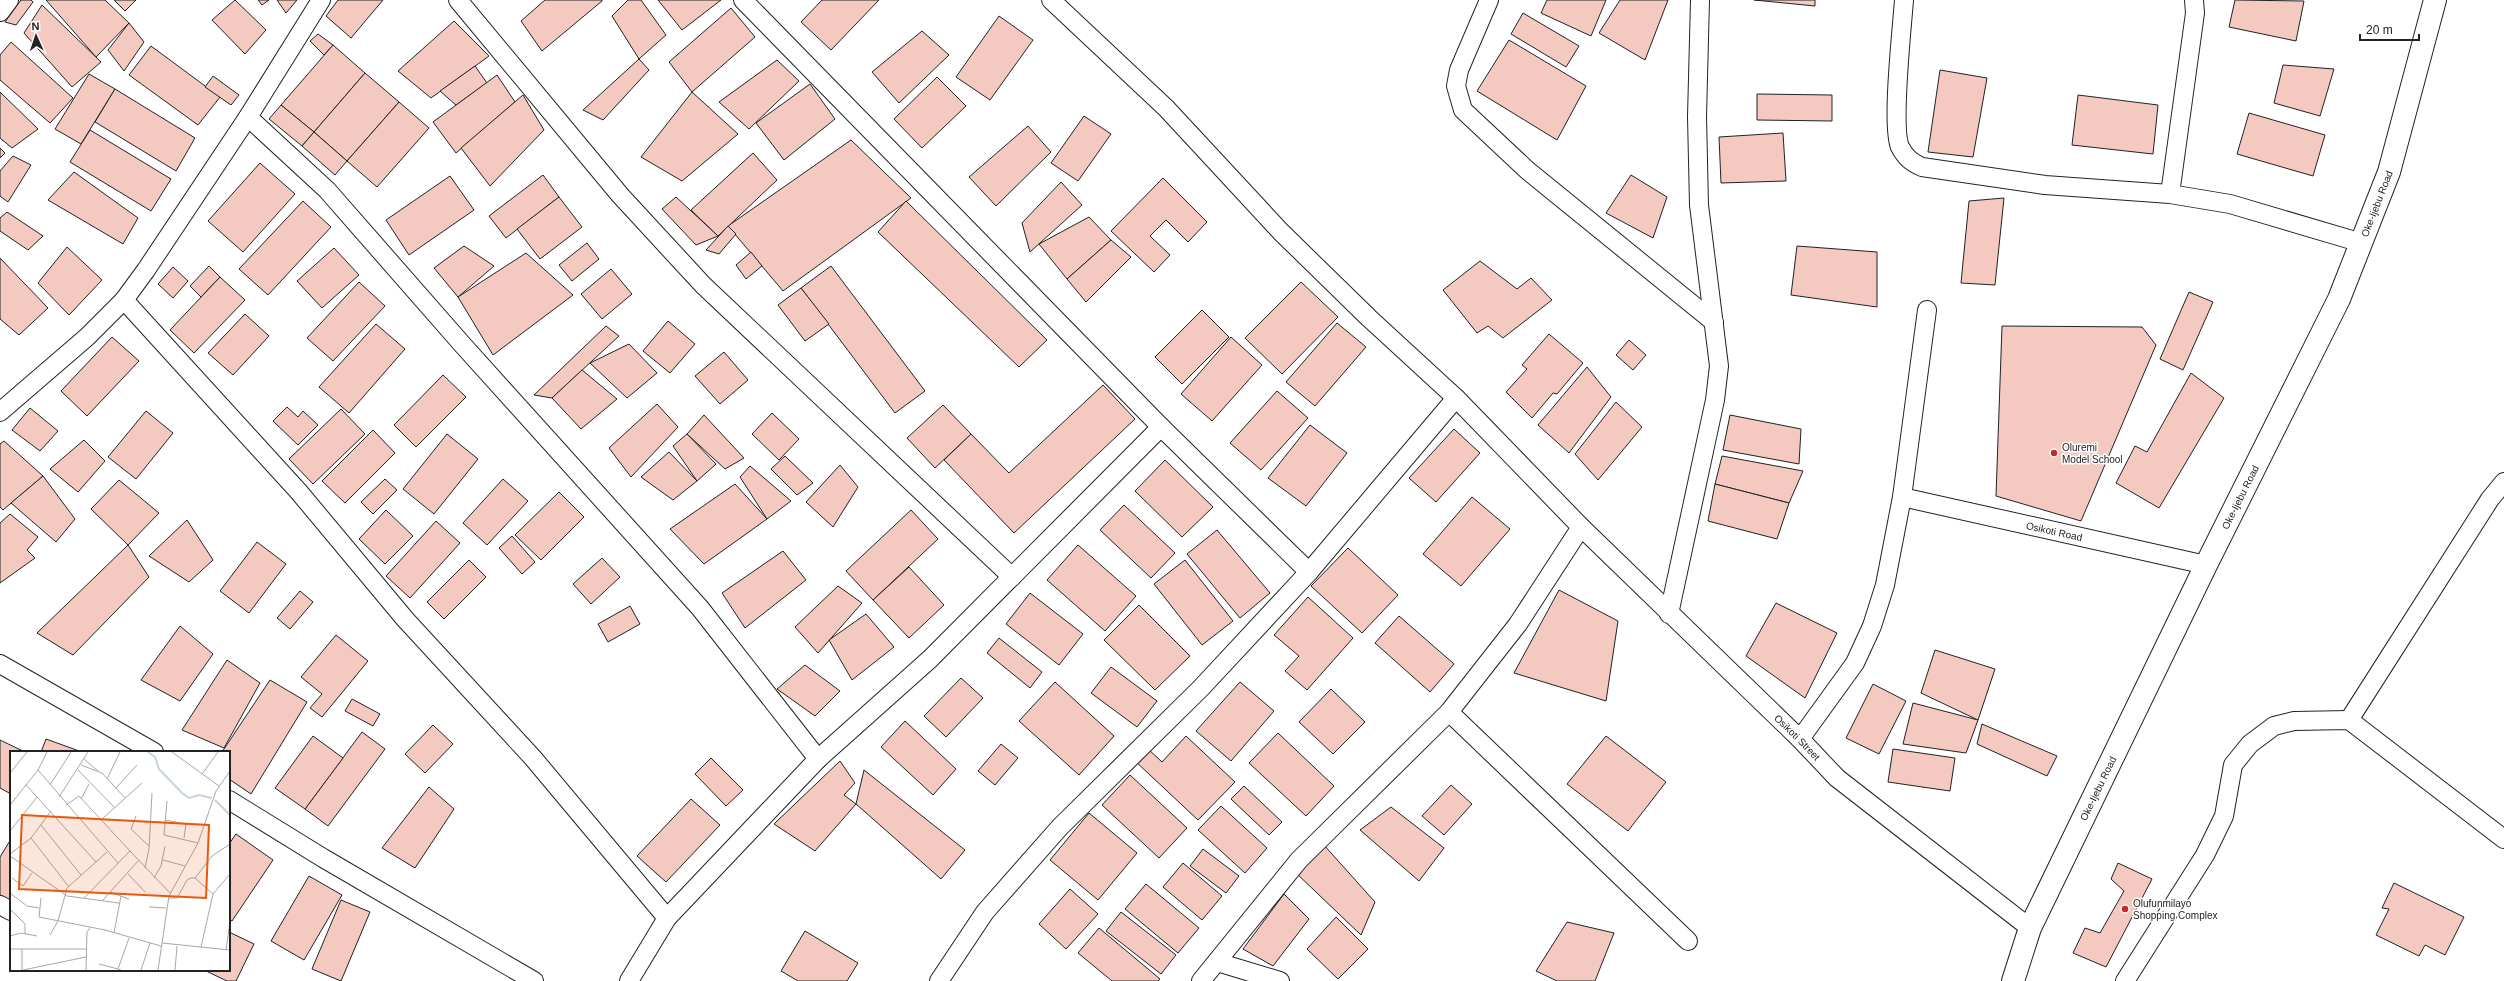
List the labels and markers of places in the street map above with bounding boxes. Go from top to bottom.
place label: Oluremi Model School [2062,442,2123,465]
marker: Oluremi Model School [2049,448,2059,458]
place label: Olufunmilayo Shopping Complex [2133,898,2218,921]
marker: Olufunmilayo Shopping Complex [2120,904,2130,914]

